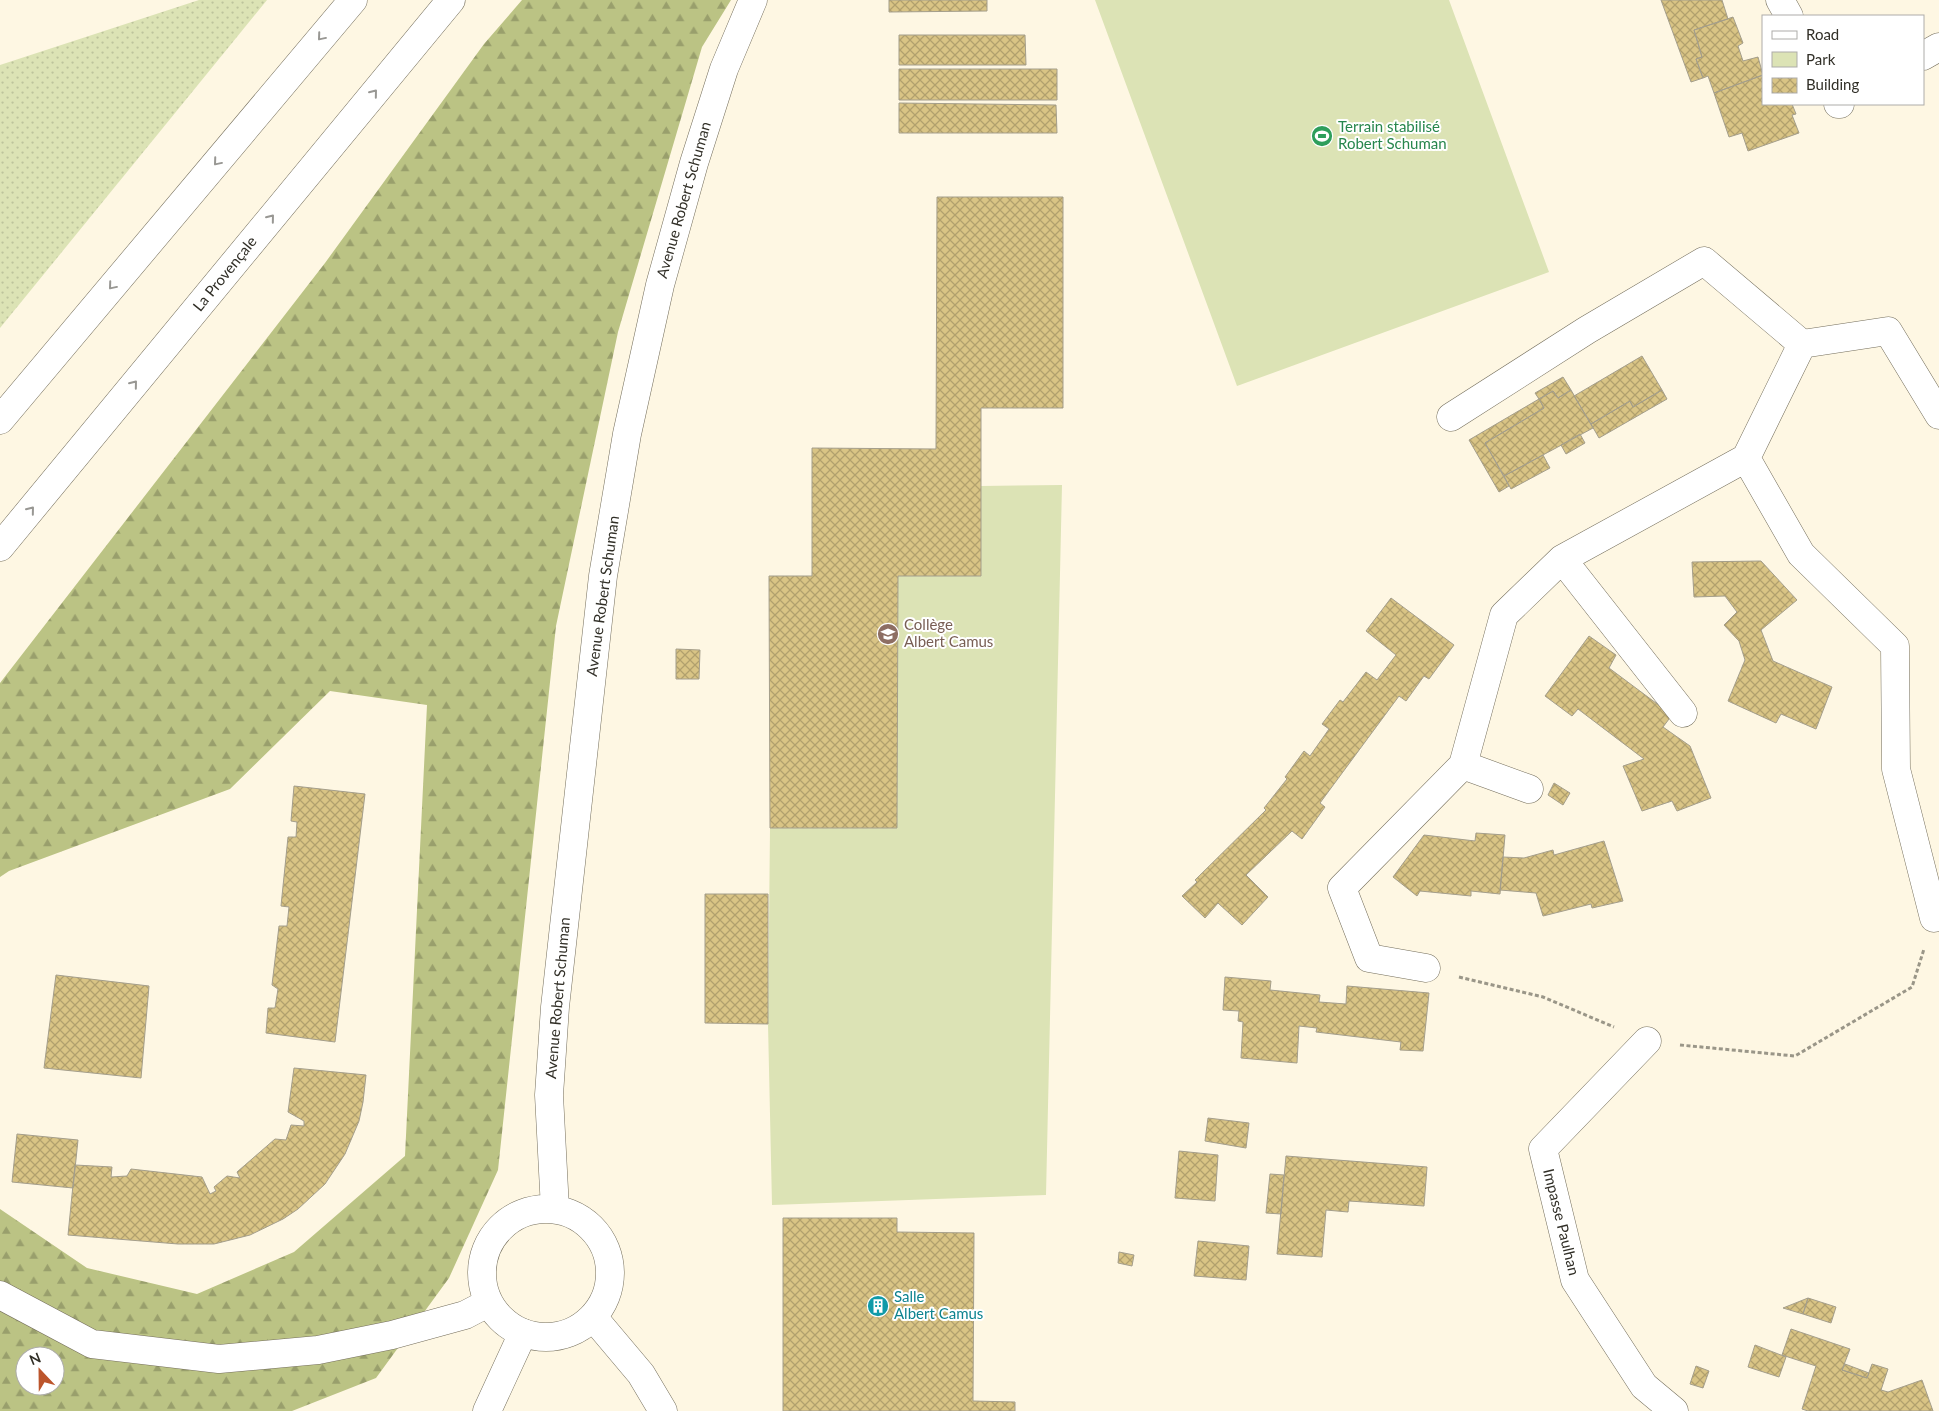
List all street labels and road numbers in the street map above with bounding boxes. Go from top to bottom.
street label: Avenue Robert Schuman [652,119,714,280]
street label: La Provençale [189,232,260,314]
street label: Avenue Robert Schuman [582,514,622,677]
street label: Avenue Robert Schuman [541,916,573,1079]
street label: Impasse Paulhan [1540,1167,1584,1277]

